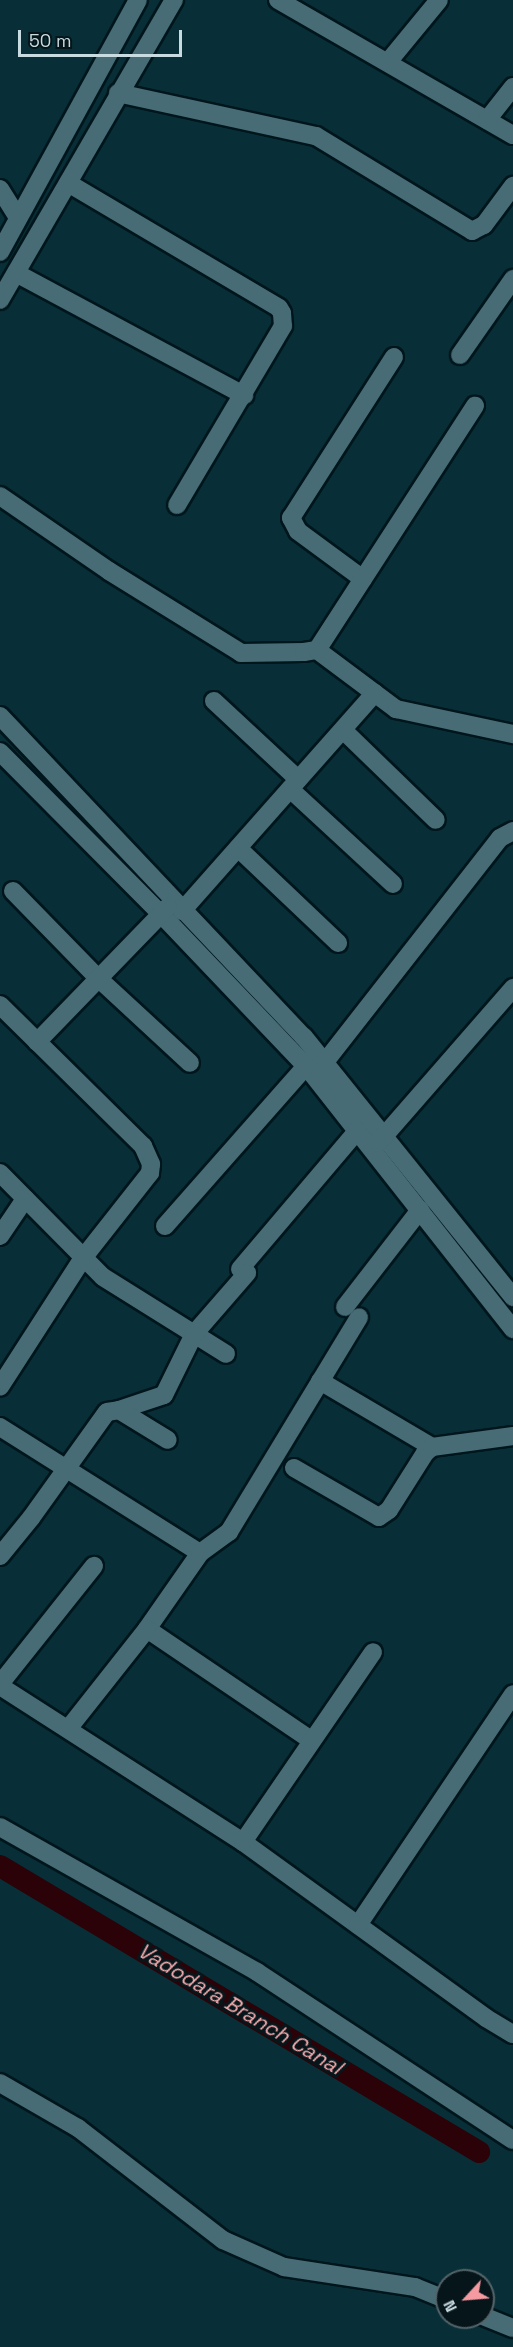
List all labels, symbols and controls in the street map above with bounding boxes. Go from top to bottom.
scale bar [21,18,184,56]
text: 50 m [29,29,71,52]
water label: Vadodara Branch Canal [133,1938,347,2080]
north arrow [435,2269,495,2329]
text: N [438,2297,462,2316]

